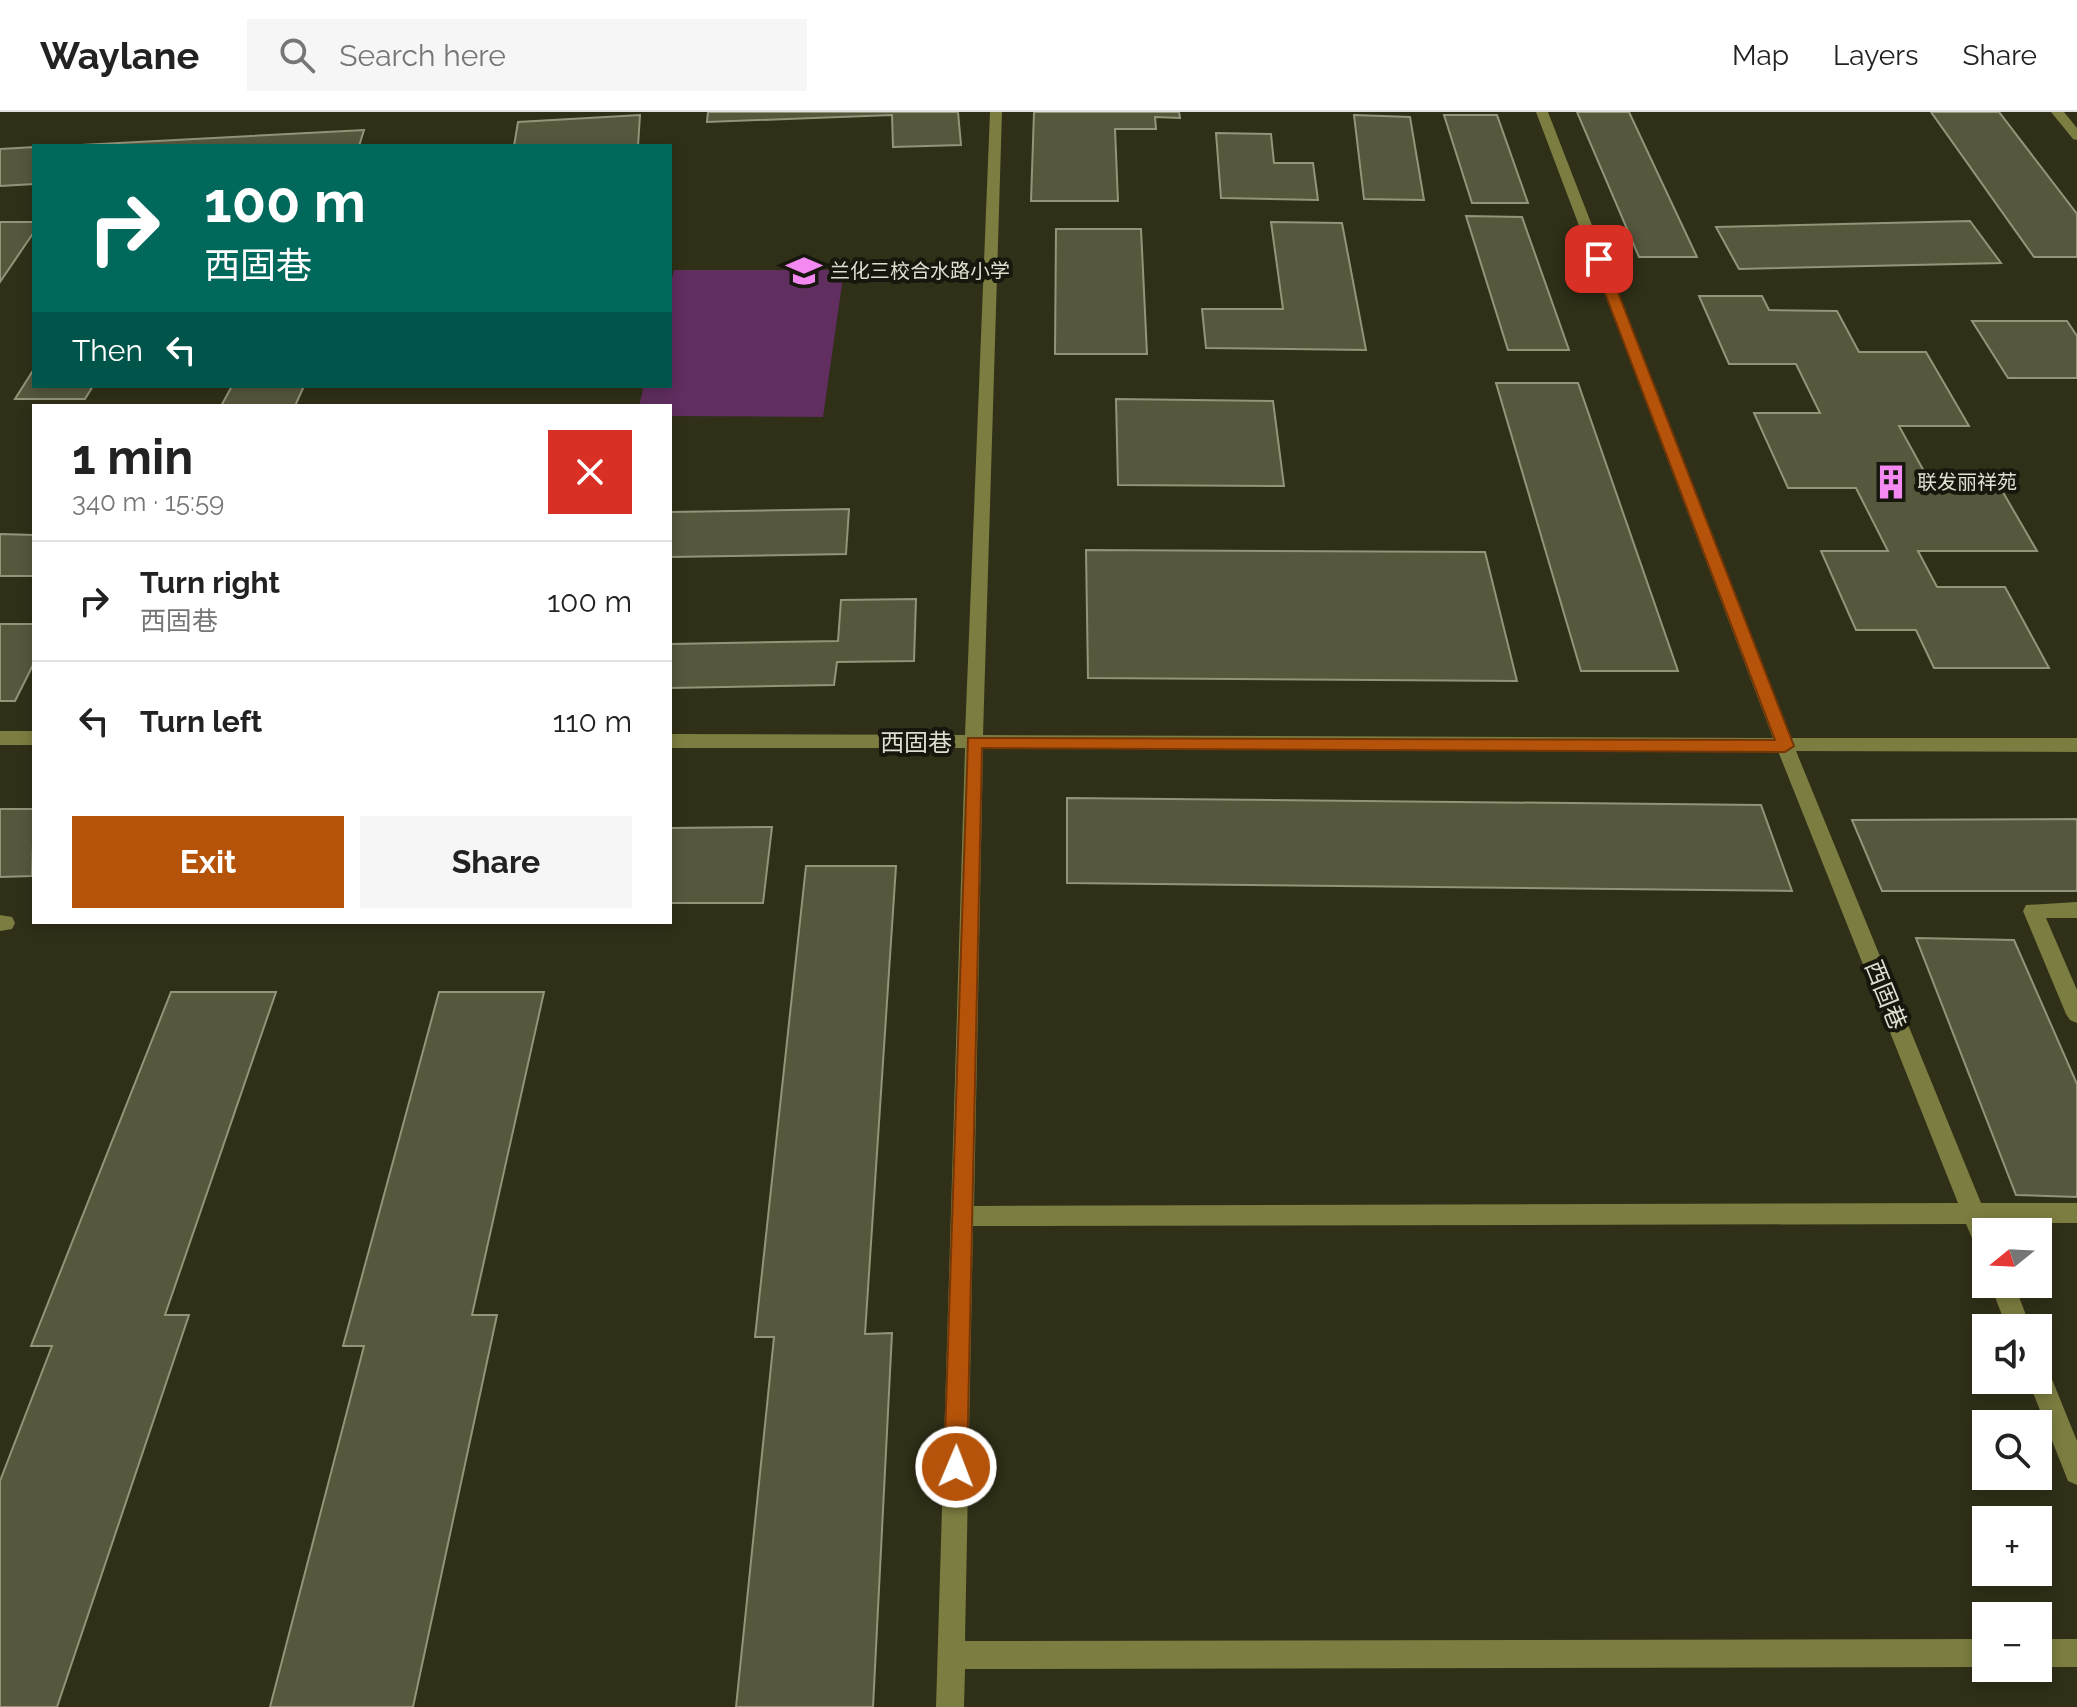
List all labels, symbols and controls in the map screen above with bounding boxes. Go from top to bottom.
search box [247,19,807,91]
text: Waylane [40,33,199,78]
icon: search [275,33,319,77]
text: Search here [339,38,506,73]
text: Map [1732,39,1789,72]
text: Layers [1833,39,1919,72]
text: Share [1963,39,2037,72]
text: 100 m [204,169,366,235]
icon: right [72,176,176,280]
pin [1565,225,1633,293]
icon: arrive [1577,237,1621,281]
text: 西固巷 [204,244,312,286]
school or university icon: 兰化三校合水路小学 [785,252,823,290]
place label: 兰化三校合水路小学 [830,259,1010,283]
icon: left [159,328,203,372]
text: Then [72,333,143,368]
text: 1 min [72,429,193,485]
button: close [548,430,632,514]
building icon: 联发丽祥苑 [1872,463,1910,501]
place label: 联发丽祥苑 [1917,470,2017,494]
text: 340 m · 15:59 [72,487,224,517]
text: Turn right [140,565,280,600]
icon: right [72,579,116,623]
text: 100 m [547,584,632,619]
text: 西固巷 [140,606,218,636]
icon: left [72,699,116,743]
text: Turn left [140,704,262,739]
text: 110 m [553,704,632,739]
street label: 西固巷 [880,728,952,757]
button: Exit [72,816,344,908]
button: Share [360,816,632,908]
street label: 西固巷 [1859,956,1913,1034]
north arrow [1972,1218,2052,1298]
map controls [1972,1218,2052,1682]
button: sound [1972,1314,2052,1394]
button: search [1972,1410,2052,1490]
position arrow [914,1425,998,1509]
button: + [1972,1506,2052,1586]
button: − [1972,1602,2052,1682]

